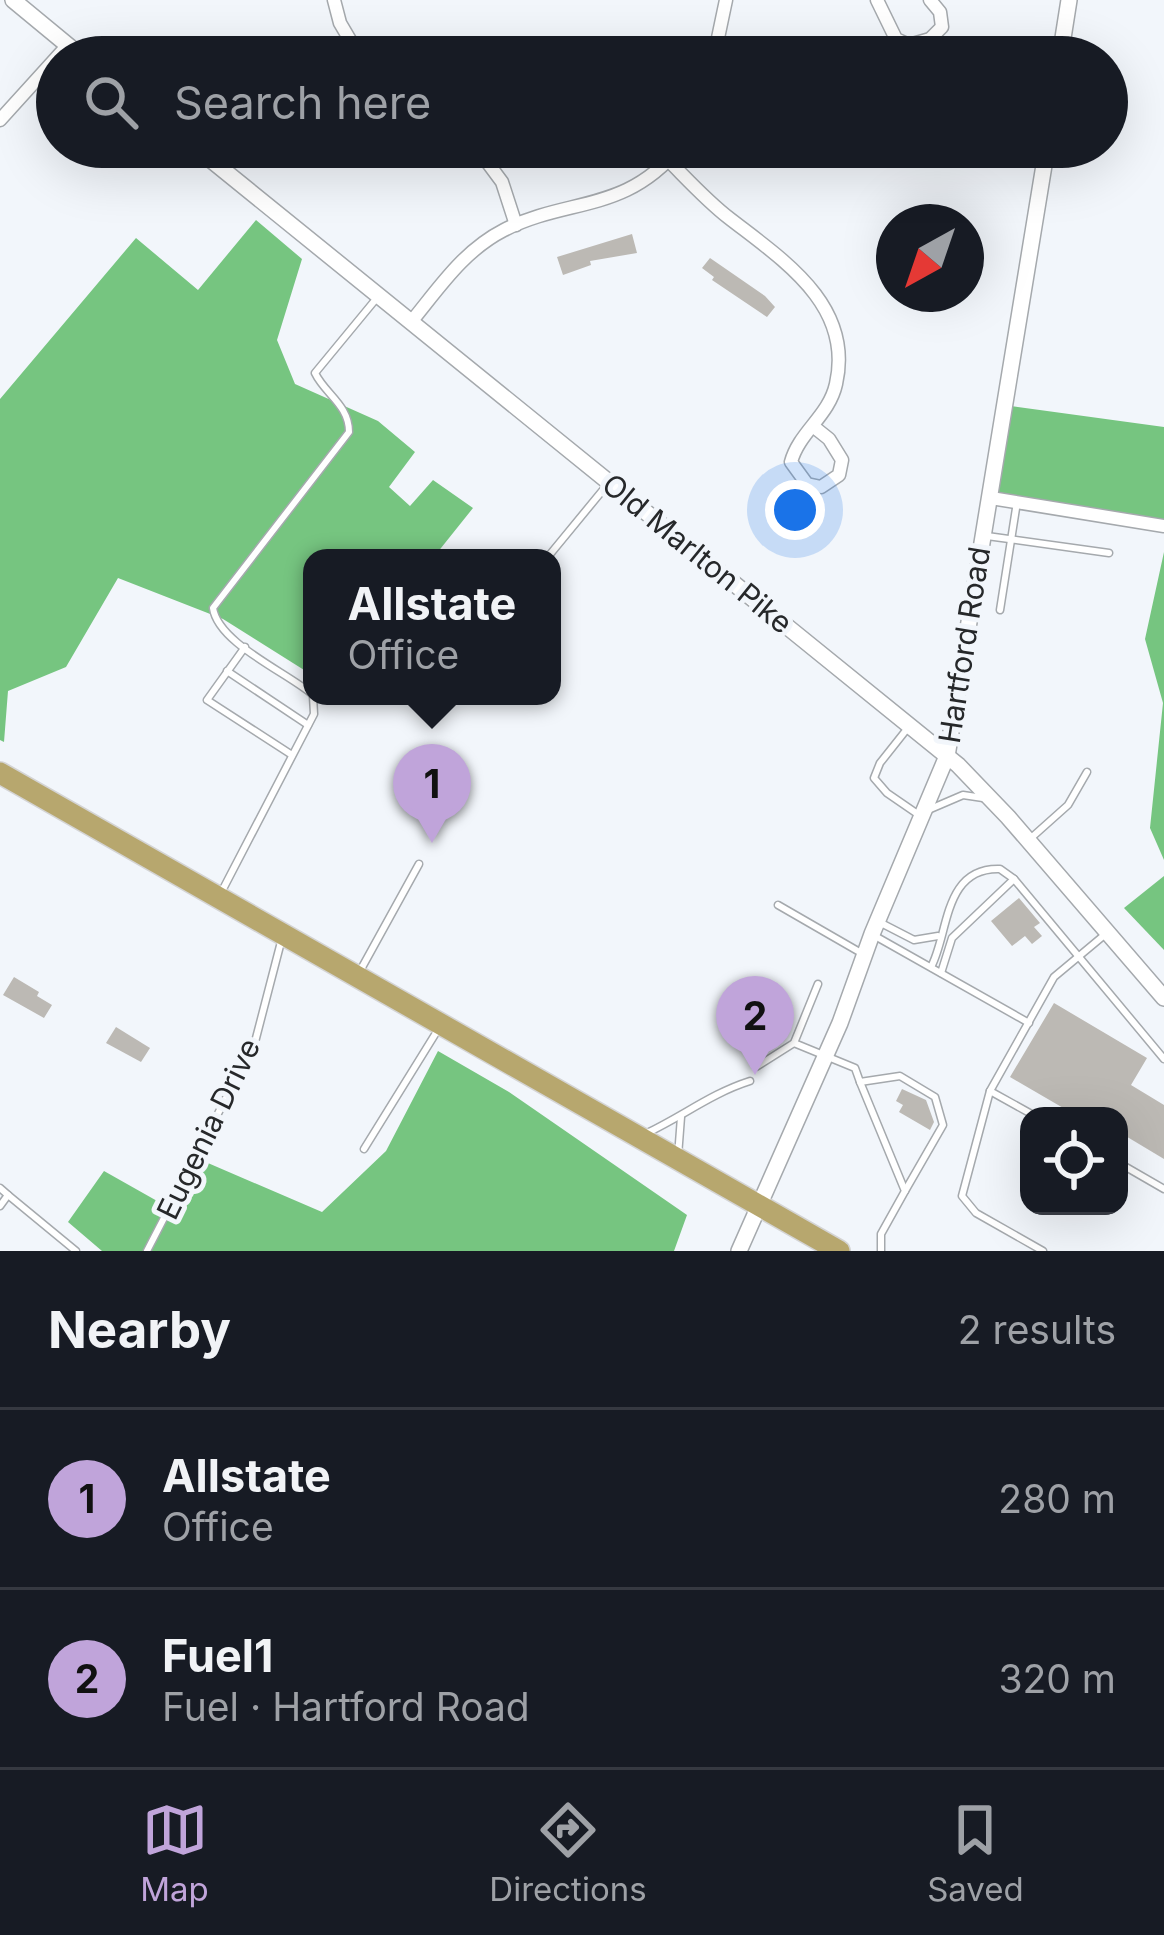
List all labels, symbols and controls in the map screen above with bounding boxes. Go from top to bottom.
search box [36,36,1128,168]
icon: search [78,69,144,135]
text: Search here [174,75,431,130]
north arrow [876,204,984,312]
street label: Old Marlton Pike [595,466,800,641]
your location [765,480,825,540]
street label: Hartford Road [931,544,997,746]
popup [303,549,561,705]
text: Allstate [348,576,516,631]
text: Office [348,631,459,678]
pin: 1 [393,744,471,843]
pin: 2 [716,976,794,1075]
street label: Eugenia Drive [149,1032,267,1225]
map controls [1020,1107,1128,1215]
button: locate [1020,1107,1128,1215]
text: Nearby [48,1299,231,1360]
text: 2 results [958,1306,1116,1353]
text: Allstate [162,1448,331,1503]
text: 1 [79,1475,95,1522]
text: 280 m [998,1475,1116,1522]
text: Office [162,1503,274,1550]
text: Fuel1 [162,1628,273,1683]
text: 2 [75,1655,99,1702]
text: 320 m [998,1655,1116,1702]
text: Fuel · Hartford Road [162,1683,530,1730]
tab: Map [140,1797,209,1909]
tab: Directions [489,1797,647,1909]
tab: Saved [927,1797,1024,1909]

